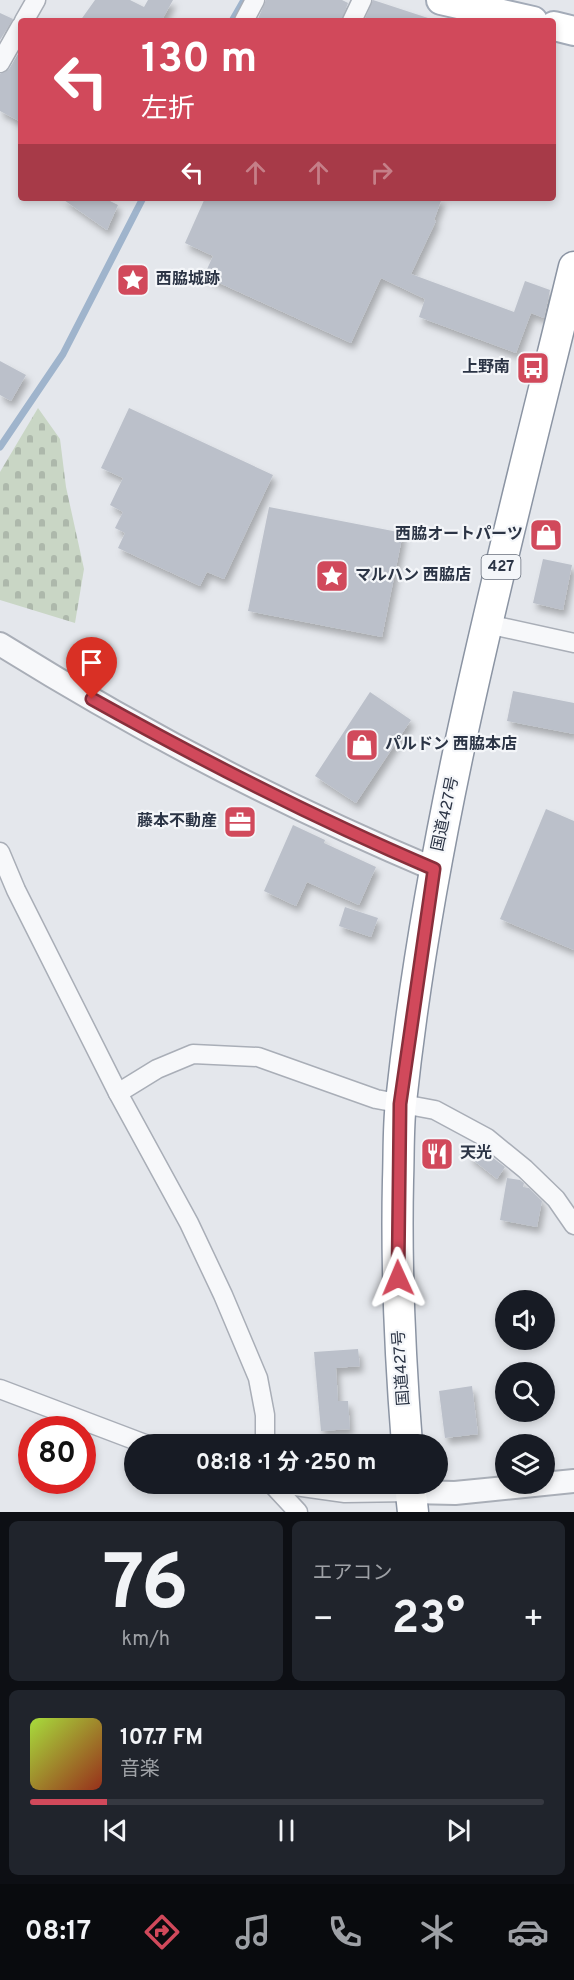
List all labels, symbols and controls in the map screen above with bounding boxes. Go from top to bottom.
text: 130 m [141,34,257,87]
icon: left [42,42,120,120]
text: 左折 [141,93,195,127]
icon: left [176,156,209,189]
icon: ahead [239,156,272,189]
icon: ahead [302,156,335,189]
icon: right [365,156,398,189]
place icon: 西脇城跡 [115,262,151,298]
place label: 西脇城跡 [156,269,220,290]
bus stop icon: 上野南 [515,350,551,386]
place label: 上野南 [462,358,510,378]
shop icon: 西脇オートパーツ [528,517,564,553]
place label: 西脇オートパーツ [395,525,523,545]
road number: 427 [482,555,520,579]
place icon: マルハン 西脇店 [314,558,350,594]
place label: マルハン 西脇店 [355,566,471,586]
pin [66,637,117,699]
icon: arrive [75,646,108,679]
shop icon: パルドン 西脇本店 [344,727,380,763]
place label: パルドン 西脇本店 [385,735,517,755]
street label: 国道427号 [428,775,464,853]
office icon: 藤本不動産 [222,804,258,840]
place label: 藤本不動産 [137,812,217,832]
restaurant icon: 天光 [419,1136,455,1172]
place label: 天光 [460,1144,492,1164]
position arrow [366,1246,430,1310]
map controls [495,1290,555,1494]
button: sound [495,1290,555,1350]
street label: 国道427号 [389,1329,415,1407]
button: search [495,1362,555,1422]
speed limit sign: 80 [18,1416,96,1494]
button: layers [495,1434,555,1494]
text: 08:18 · 1 分 · 250 m [196,1450,376,1477]
text: 76 [103,1538,189,1637]
text: エアコン [313,1561,393,1587]
text: 23° [392,1592,465,1649]
text: − [313,1600,334,1642]
text: + [523,1600,544,1642]
text: km/h [121,1627,170,1653]
text: 107.7 FM [120,1725,203,1752]
text: 音楽 [120,1757,160,1783]
icon: previous [99,1814,132,1847]
icon: pause [270,1814,303,1847]
icon: next [442,1814,475,1847]
icon: directions [141,1911,183,1953]
icon: music [232,1911,274,1953]
icon: phone [324,1911,366,1953]
icon: climate [416,1911,458,1953]
icon: car [507,1911,549,1953]
text: 08:17 [25,1915,91,1949]

